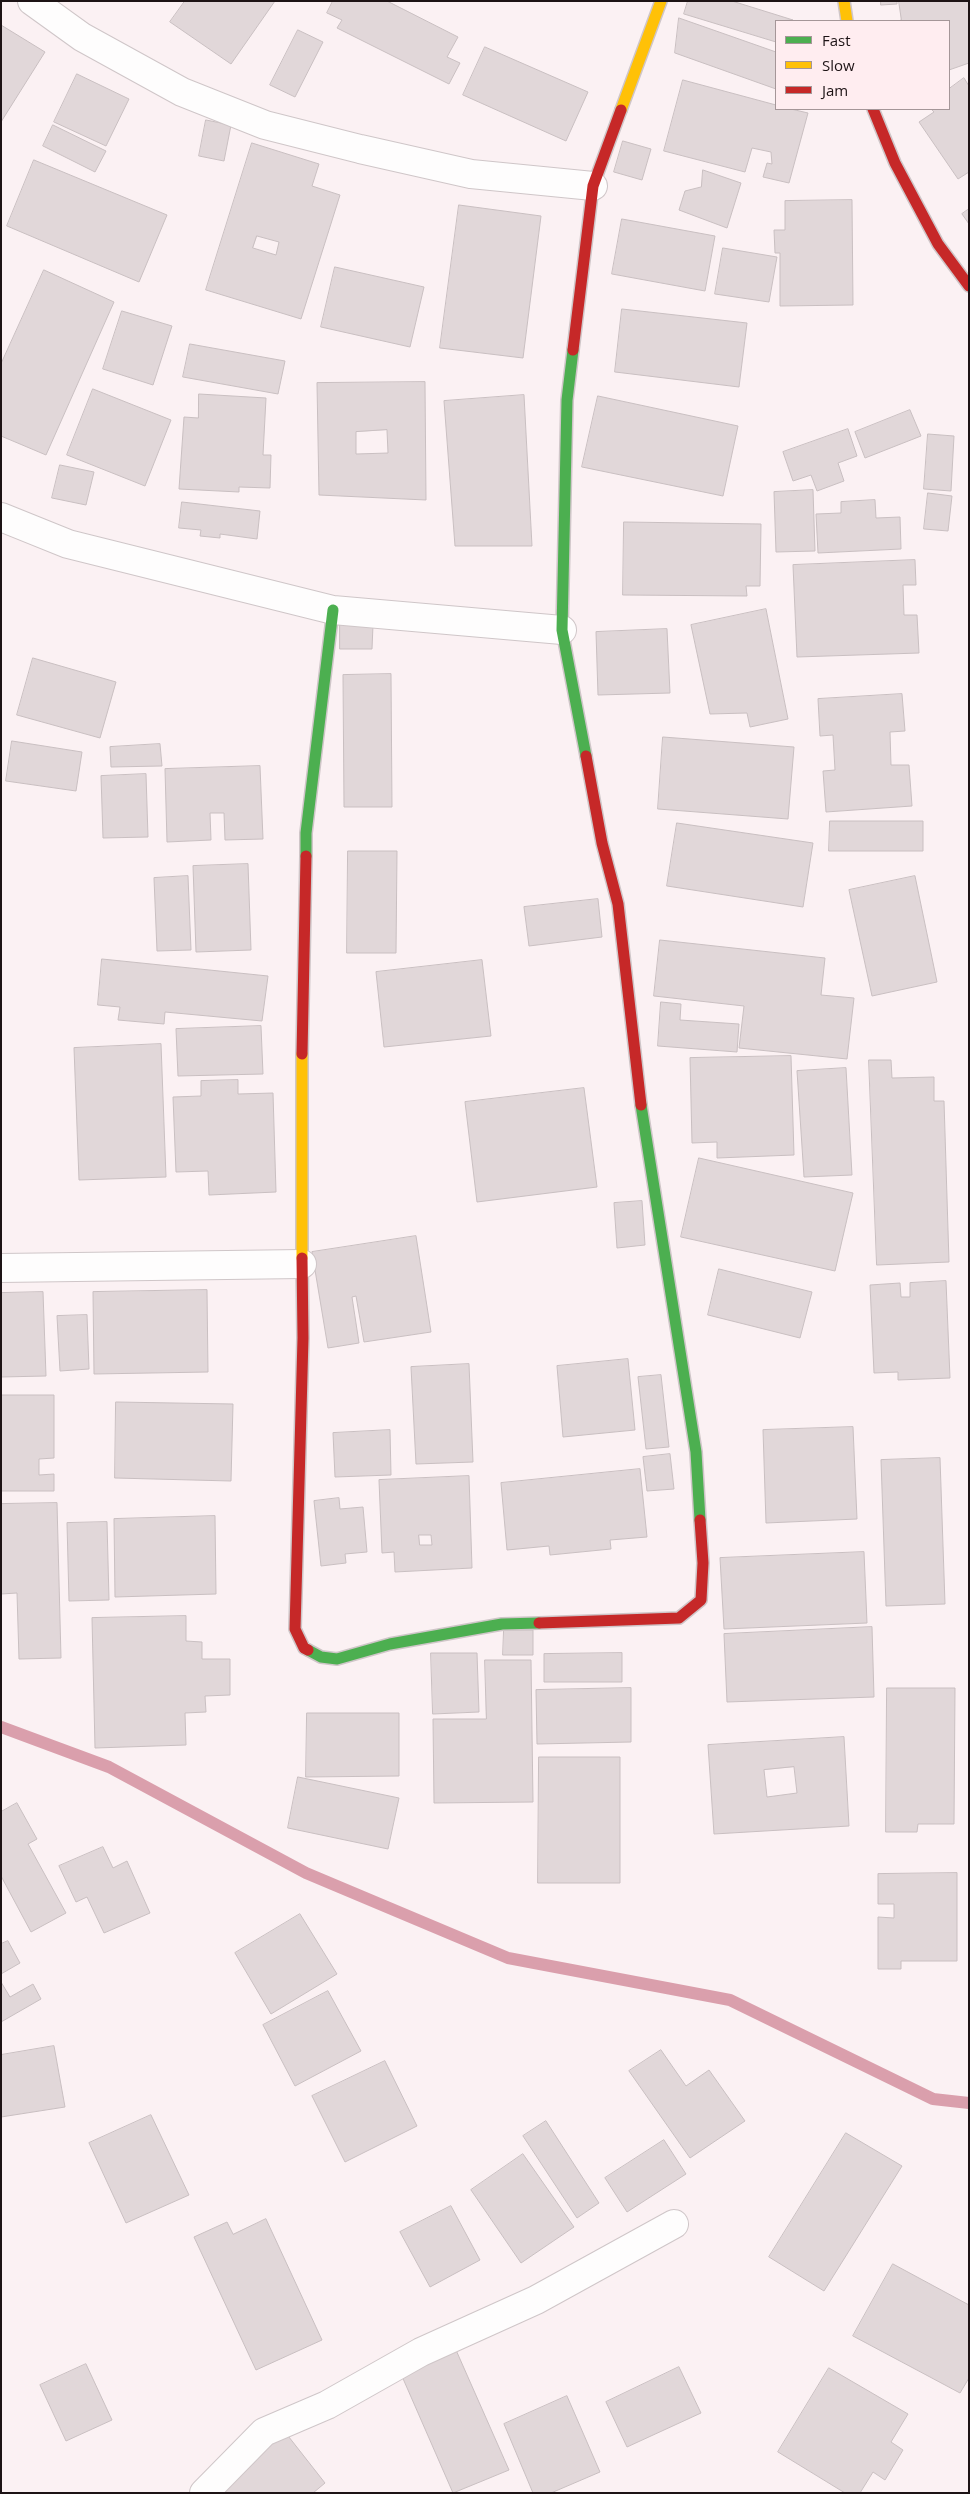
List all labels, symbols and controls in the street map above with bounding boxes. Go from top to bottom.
legend [775,20,950,110]
text: Fast [822,30,851,50]
text: Slow [822,55,855,75]
text: Jam [822,80,848,100]

